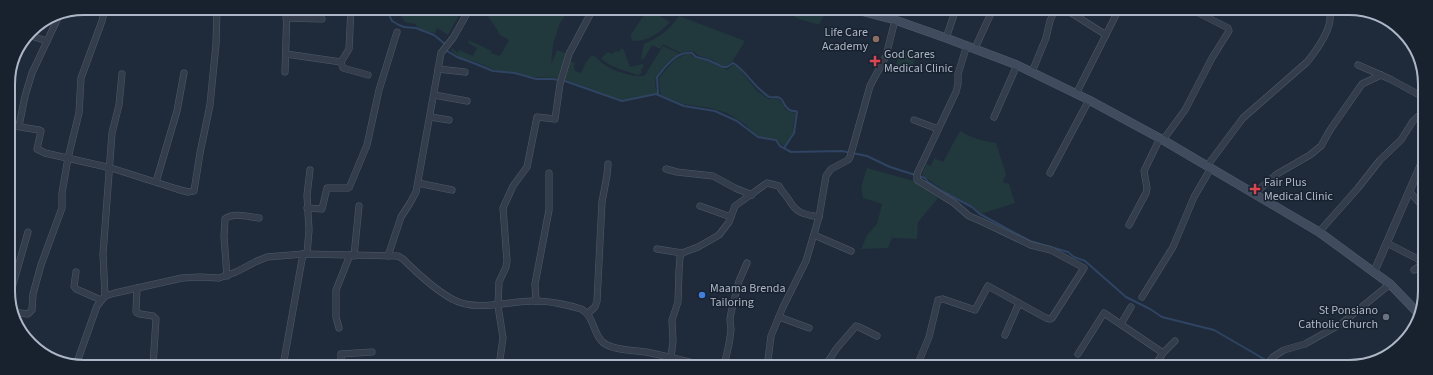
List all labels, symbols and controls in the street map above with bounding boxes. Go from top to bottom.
place label: Life Care Academy [822,24,868,55]
marker: Life Care Academy [871,34,881,44]
place label: God Cares Medical Clinic [884,46,954,77]
marker: God Cares Medical Clinic [869,55,881,67]
place label: Fair Plus Medical Clinic [1264,174,1334,205]
marker: Fair Plus Medical Clinic [1249,183,1261,195]
place label: Maama Brenda Tailoring [710,280,786,311]
marker: Maama Brenda Tailoring [697,290,707,300]
place label: St Ponsiano Catholic Church [1298,302,1378,333]
marker: St Ponsiano Catholic Church [1381,312,1391,322]

